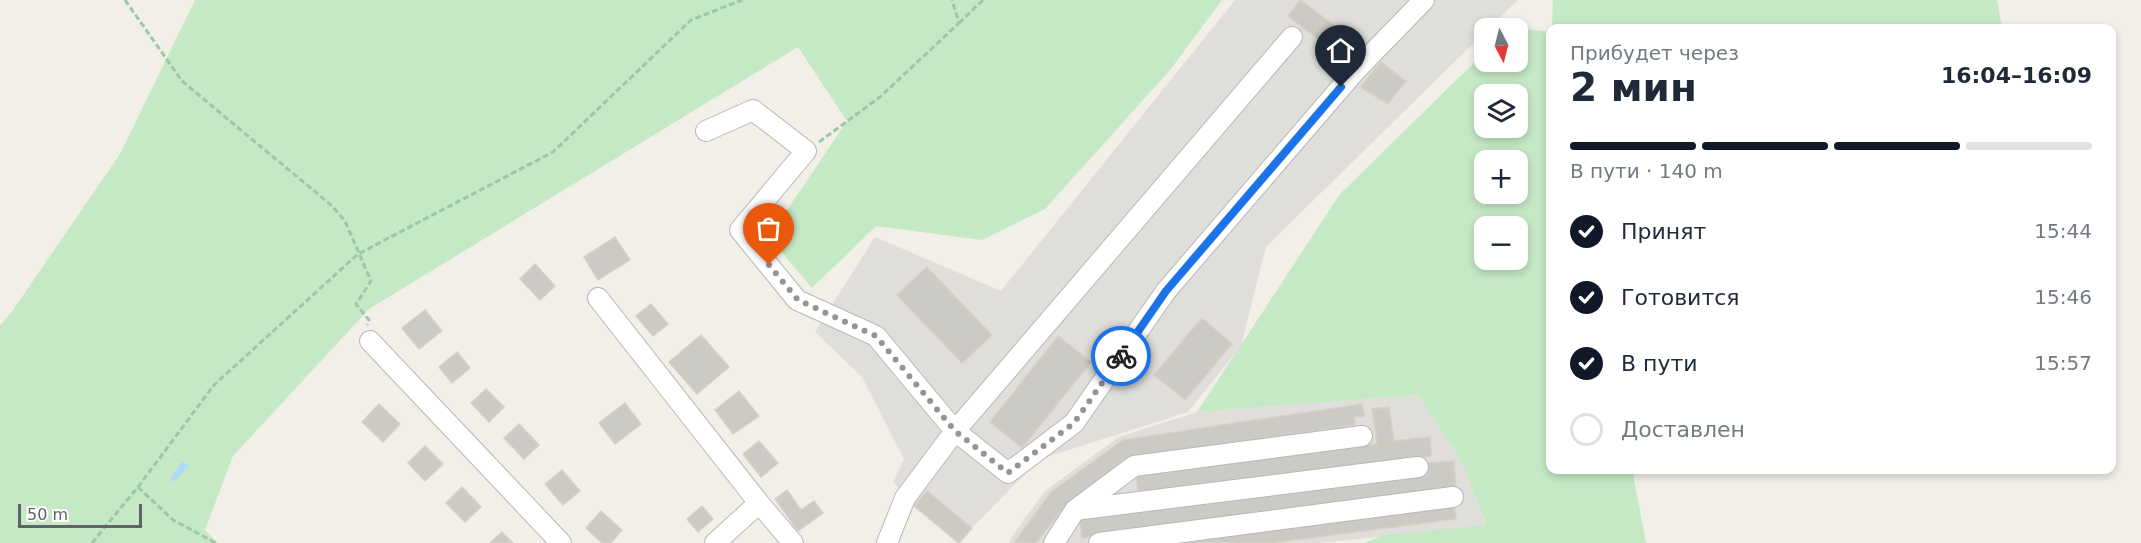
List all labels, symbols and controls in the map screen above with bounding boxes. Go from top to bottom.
north arrow [1474,18,1528,72]
map controls [1474,18,1528,270]
pin [1315,25,1366,87]
icon: home [1324,34,1357,67]
text: Прибудет через [1570,41,1739,65]
text: 16:04–16:09 [1941,63,2092,88]
text: 2 мин [1570,65,1697,110]
button: layers [1474,84,1528,138]
button: + [1474,150,1528,204]
text: В пути · 140 m [1570,159,1723,183]
pin [743,203,794,265]
icon: bag [752,212,785,245]
icon: check [1570,215,1603,248]
button: − [1474,216,1528,270]
text: Принят [1621,219,1706,244]
text: 15:44 [2034,219,2092,243]
icon: check [1570,281,1603,314]
text: Готовится [1621,285,1740,310]
text: 15:46 [2034,285,2092,309]
courier [1091,326,1151,386]
icon: bike [1105,340,1138,373]
icon: check [1570,347,1603,380]
text: В пути [1621,351,1698,376]
text: 15:57 [2034,351,2092,375]
text: Доставлен [1621,417,1745,442]
scale bar [18,501,142,528]
text: 50 m [27,505,68,524]

